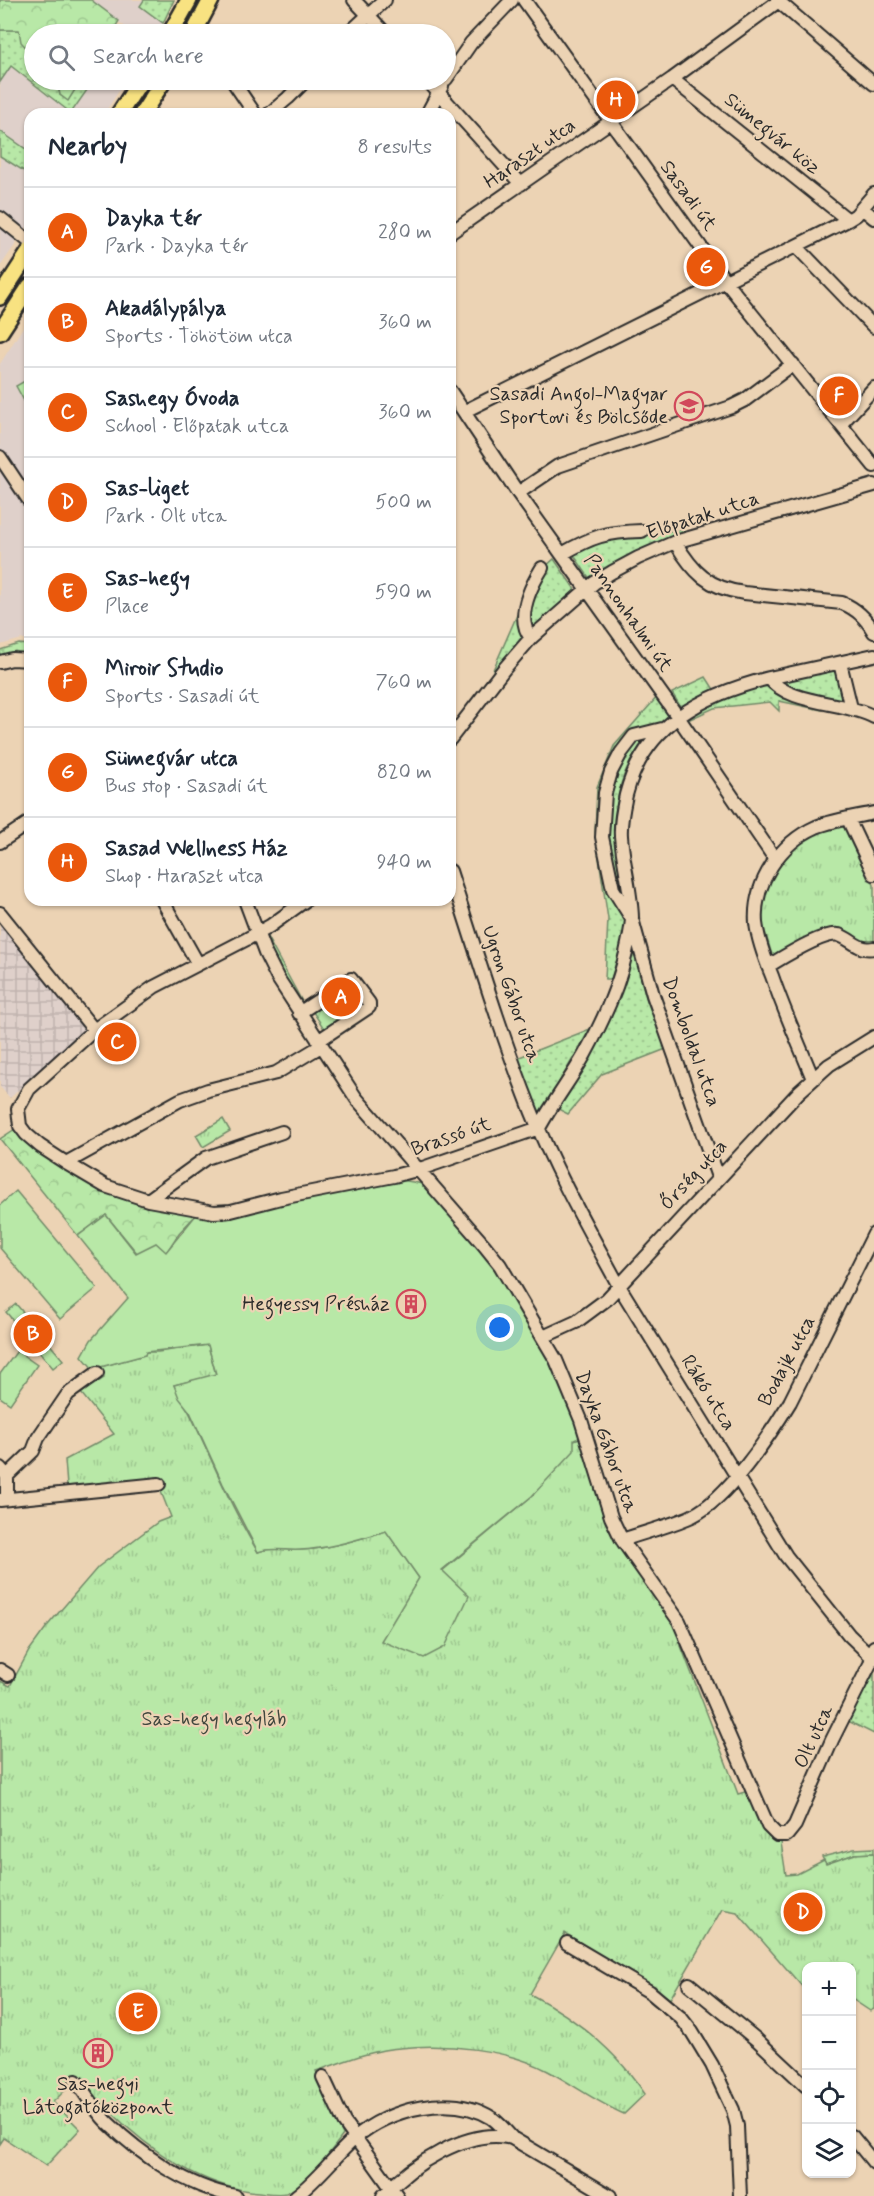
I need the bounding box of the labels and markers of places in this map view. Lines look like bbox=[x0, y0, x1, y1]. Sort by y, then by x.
pin: H bbox=[596, 78, 636, 122]
pin: G bbox=[686, 244, 726, 290]
pin: F bbox=[820, 374, 858, 418]
place label: Sasadi Angol-Magyar Sportovi és Bölcsőde bbox=[490, 381, 668, 431]
school or university icon: Sasadi Angol-Magyar Sportovi és Bölcsőde bbox=[673, 390, 705, 422]
pin: A bbox=[322, 974, 360, 1020]
pin: C bbox=[98, 1020, 136, 1064]
building icon: Hegyessy Présház bbox=[395, 1288, 427, 1320]
place label: Hegyessy Présház bbox=[242, 1291, 390, 1320]
pin: B bbox=[14, 1312, 52, 1356]
pin: D bbox=[784, 1890, 822, 1934]
pin: E bbox=[118, 1990, 158, 2034]
building icon: Sas-hegyi Látogatóközpont bbox=[82, 2037, 114, 2069]
place label: Sas-hegyi Látogatóközpont bbox=[23, 2071, 173, 2123]

